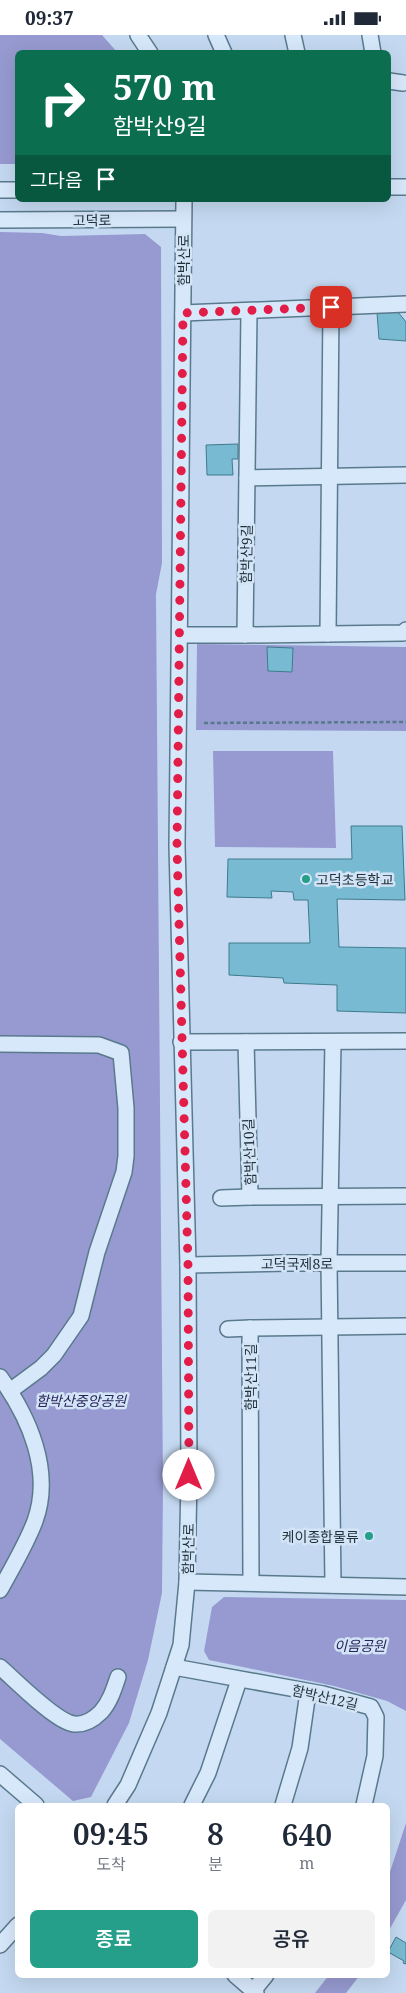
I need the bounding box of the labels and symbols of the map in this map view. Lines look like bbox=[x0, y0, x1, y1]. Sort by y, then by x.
street label: 고덕로 bbox=[73, 210, 112, 230]
street label: 함박산로 bbox=[174, 234, 193, 286]
pin bbox=[310, 286, 352, 328]
street label: 함박산9길 bbox=[236, 524, 256, 584]
place label: 고덕초등학교 bbox=[316, 870, 393, 889]
marker: 고덕초등학교 bbox=[300, 873, 312, 885]
street label: 함박산10길 bbox=[238, 1118, 260, 1186]
street label: 고덕국제8로 bbox=[261, 1254, 333, 1273]
street label: 함박산11길 bbox=[241, 1343, 260, 1411]
park label: 함박산중앙공원 bbox=[36, 1391, 127, 1410]
position arrow bbox=[162, 1448, 214, 1500]
street label: 함박산로 bbox=[178, 1523, 198, 1575]
place label: 케이종합물류 bbox=[282, 1527, 359, 1546]
marker: 케이종합물류 bbox=[363, 1530, 375, 1542]
park label: 이음공원 bbox=[334, 1636, 387, 1655]
street label: 함박산12길 bbox=[290, 1680, 360, 1714]

